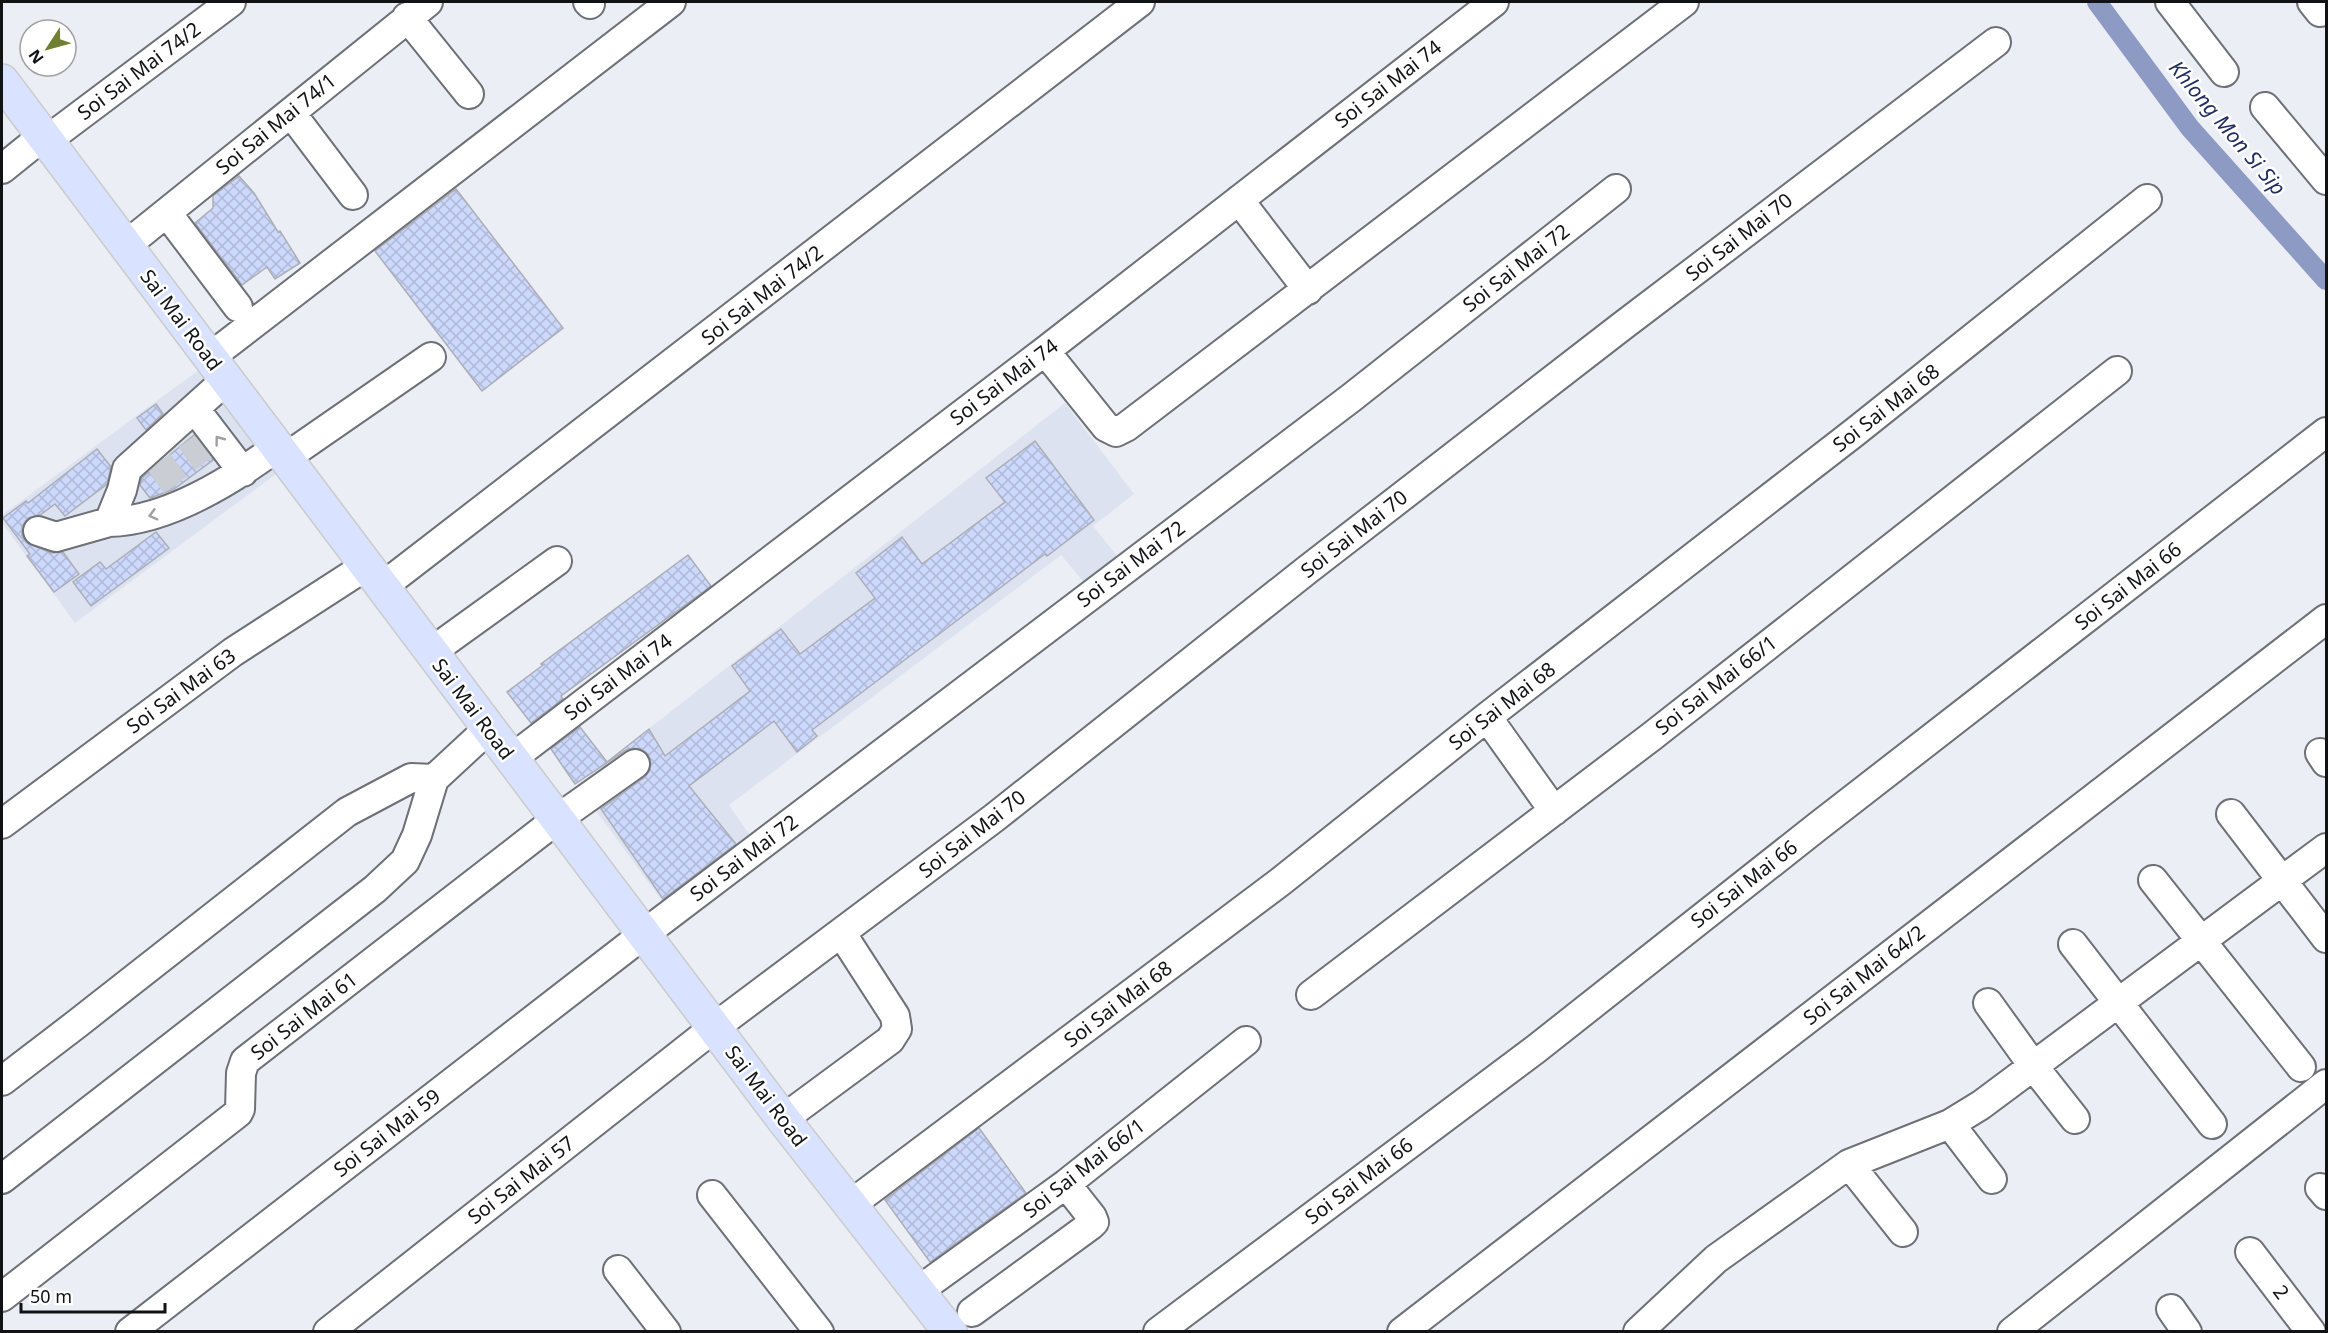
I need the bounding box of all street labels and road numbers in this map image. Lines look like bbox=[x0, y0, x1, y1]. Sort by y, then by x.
street label: Soi Sai Mai 74/2 bbox=[72, 15, 206, 126]
street label: Soi Sai Mai 74 bbox=[1329, 33, 1447, 134]
street label: Soi Sai Mai 74/1 bbox=[210, 67, 341, 181]
street label: Soi Sai Mai 70 bbox=[1680, 186, 1798, 287]
street label: Soi Sai Mai 72 bbox=[1457, 217, 1575, 318]
street label: Soi Sai Mai 74/2 bbox=[695, 239, 828, 351]
street label: Sai Mai Road bbox=[134, 264, 228, 376]
street label: Soi Sai Mai 74 bbox=[944, 332, 1064, 431]
street label: Soi Sai Mai 68 bbox=[1827, 357, 1945, 458]
street label: Soi Sai Mai 70 bbox=[1295, 483, 1413, 584]
street label: Soi Sai Mai 72 bbox=[1071, 514, 1190, 613]
street label: Soi Sai Mai 66 bbox=[2069, 535, 2187, 636]
street label: Soi Sai Mai 74 bbox=[558, 627, 678, 726]
street label: Soi Sai Mai 66/1 bbox=[1649, 629, 1782, 741]
street label: Soi Sai Mai 63 bbox=[121, 642, 241, 739]
street label: Sai Mai Road bbox=[426, 653, 520, 765]
street label: Soi Sai Mai 68 bbox=[1443, 655, 1561, 756]
street label: Soi Sai Mai 70 bbox=[913, 783, 1031, 884]
street label: Soi Sai Mai 72 bbox=[684, 808, 803, 907]
street label: Soi Sai Mai 66 bbox=[1685, 833, 1803, 934]
street label: Soi Sai Mai 64/2 bbox=[1797, 919, 1930, 1031]
street label: Soi Sai Mai 68 bbox=[1058, 954, 1177, 1053]
street label: Soi Sai Mai 61 bbox=[245, 965, 363, 1066]
street label: Sai Mai Road bbox=[719, 1040, 813, 1152]
street label: Soi Sai Mai 59 bbox=[328, 1082, 446, 1183]
street label: Soi Sai Mai 66/1 bbox=[1017, 1112, 1150, 1224]
street label: Soi Sai Mai 57 bbox=[462, 1129, 580, 1230]
street label: Soi Sai Mai 66 bbox=[1299, 1131, 1418, 1230]
street label: 2 bbox=[2267, 1279, 2296, 1304]

